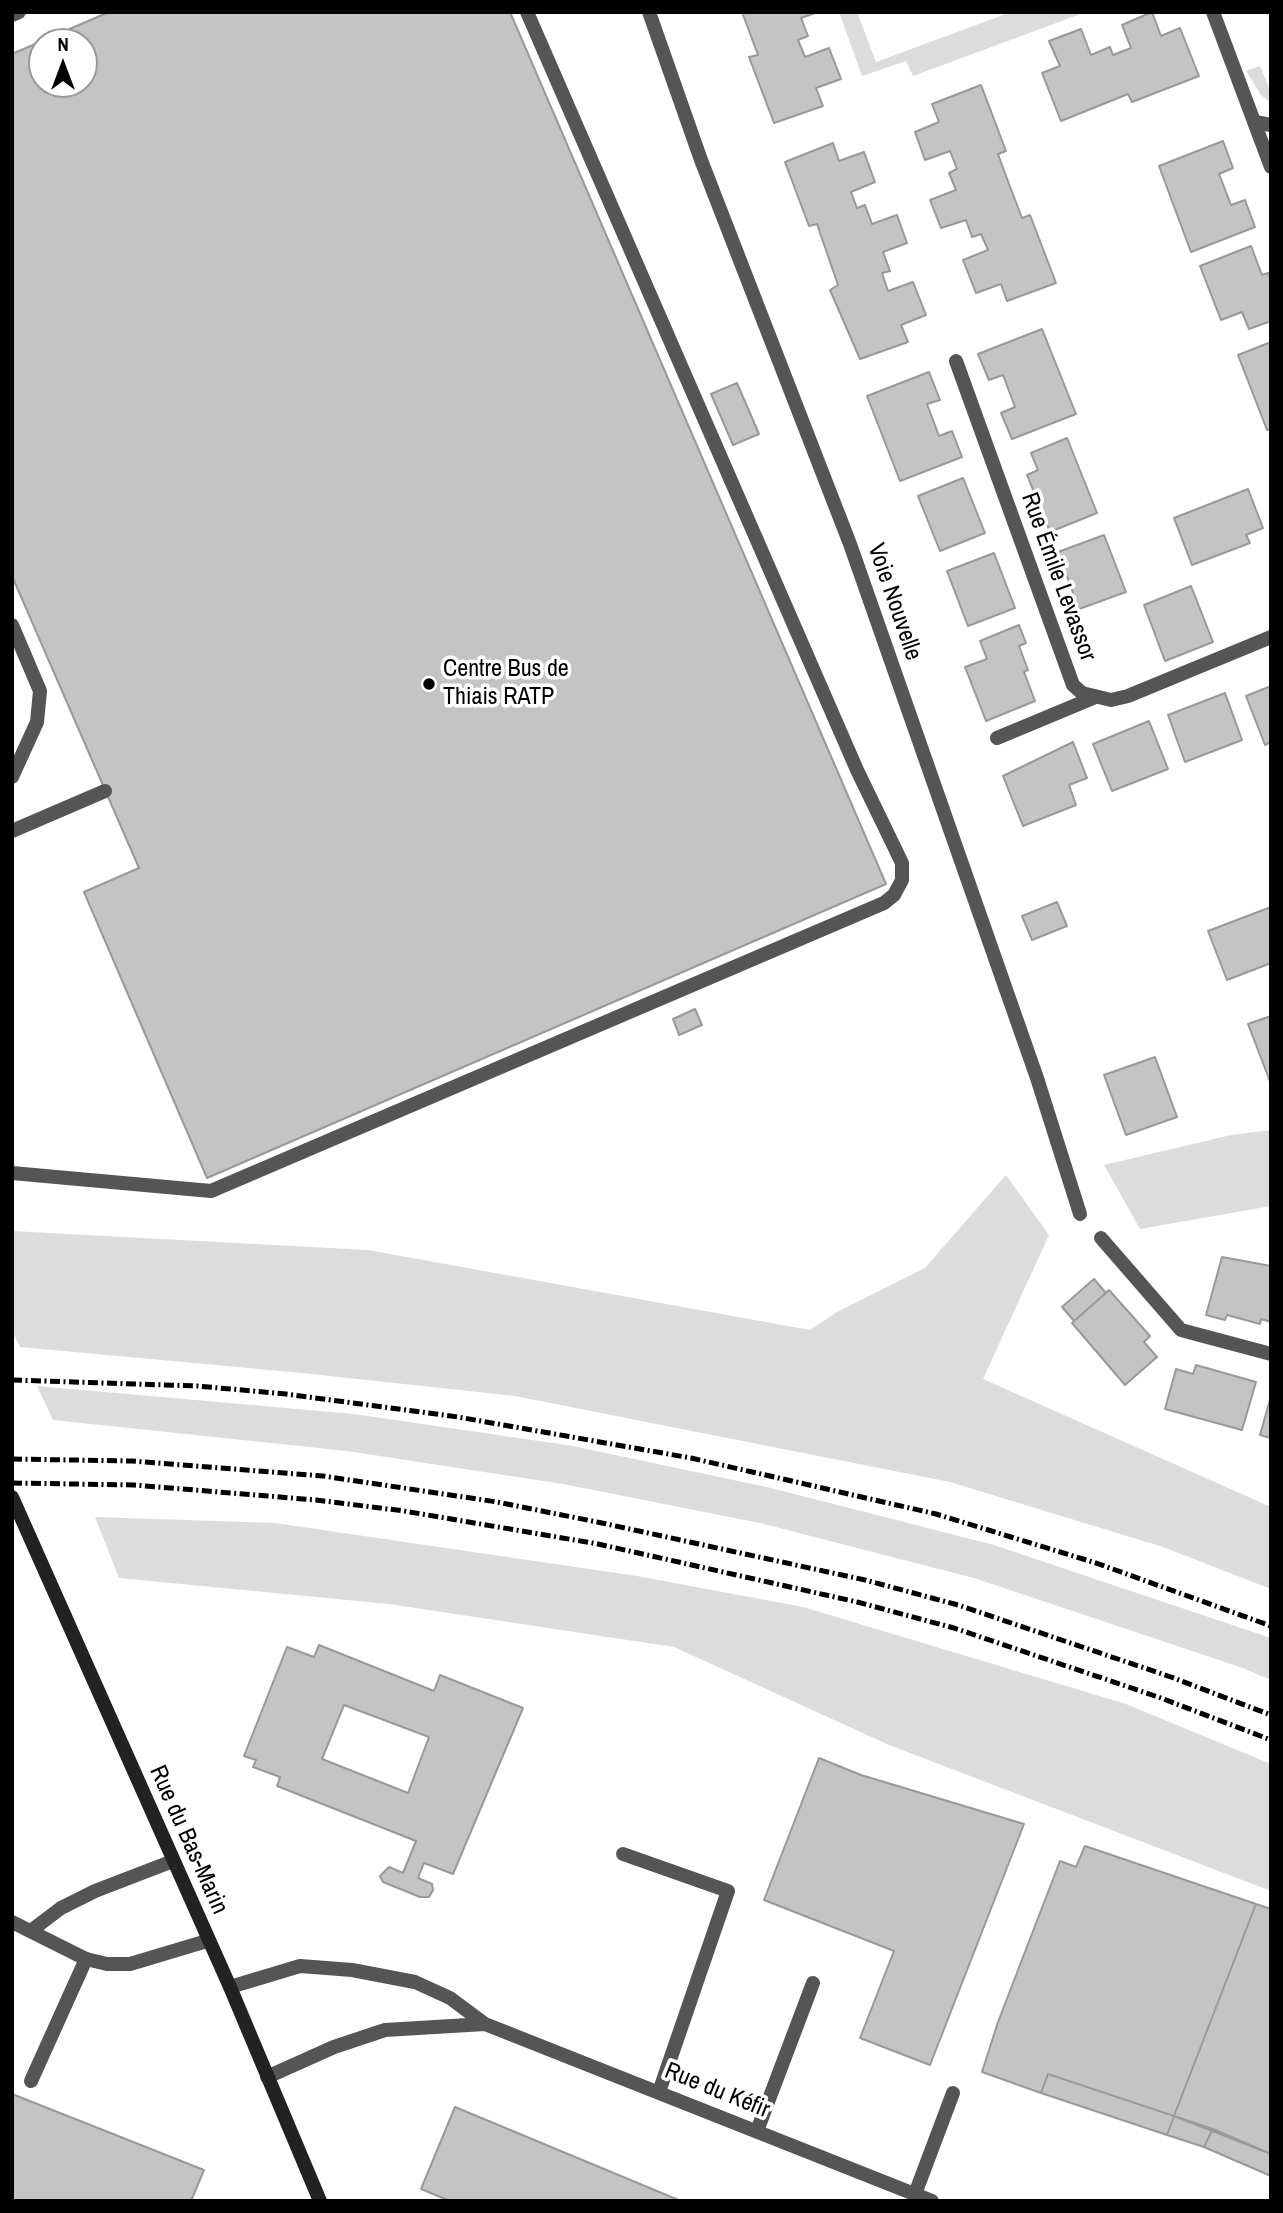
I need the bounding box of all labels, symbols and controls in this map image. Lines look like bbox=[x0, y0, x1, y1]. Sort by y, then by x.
north arrow bbox=[28, 28, 98, 98]
text: N bbox=[57, 31, 69, 57]
street label: Rue Émile Levassor bbox=[1014, 489, 1102, 665]
street label: Voie Nouvelle bbox=[861, 540, 927, 664]
place label: Centre Bus de Thiais RATP bbox=[443, 656, 569, 712]
marker: Centre Bus de Thiais RATP bbox=[421, 676, 437, 692]
street label: Rue du Bas-Marin bbox=[142, 1761, 234, 1919]
street label: Rue du Kéfir bbox=[660, 2057, 774, 2125]

